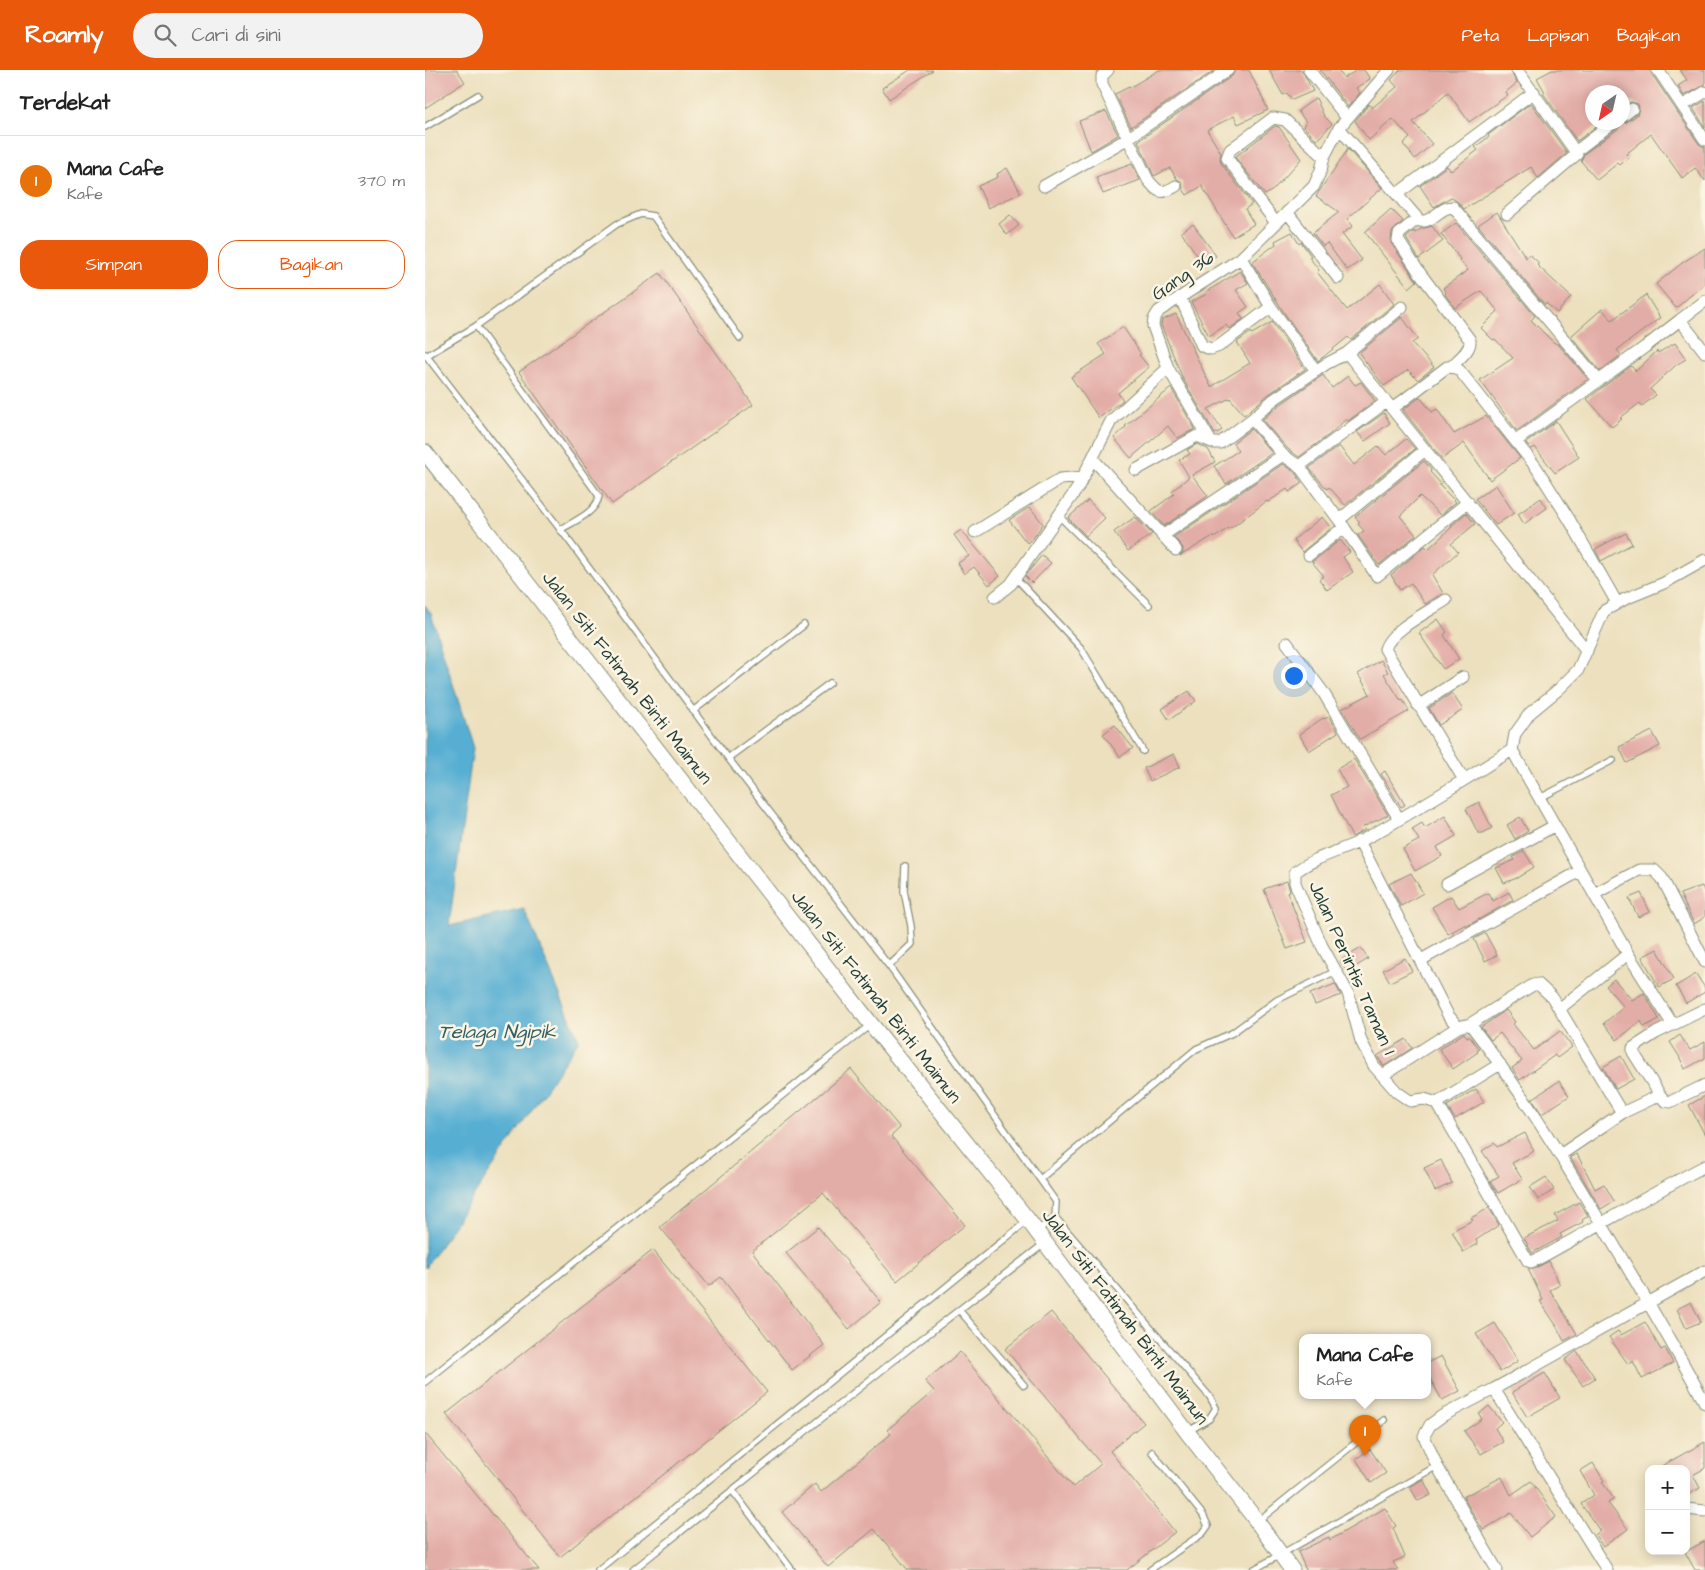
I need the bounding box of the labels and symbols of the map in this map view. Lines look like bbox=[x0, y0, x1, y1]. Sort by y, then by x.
north arrow bbox=[1585, 85, 1630, 130]
street label: Gang 36 bbox=[1146, 244, 1221, 308]
street label: Jalan Siti Fatimah Binti Maimun bbox=[535, 566, 719, 790]
your location bbox=[1281, 663, 1307, 689]
street label: Jalan Perintis Taman 1 bbox=[1301, 877, 1403, 1060]
street label: Jalan Siti Fatimah Binti Maimun bbox=[784, 885, 968, 1109]
water label: Telaga Ngipik bbox=[438, 1018, 556, 1047]
street label: Jalan Siti Fatimah Binti Maimun bbox=[1035, 1204, 1215, 1430]
pin: 1 bbox=[1349, 1415, 1381, 1456]

